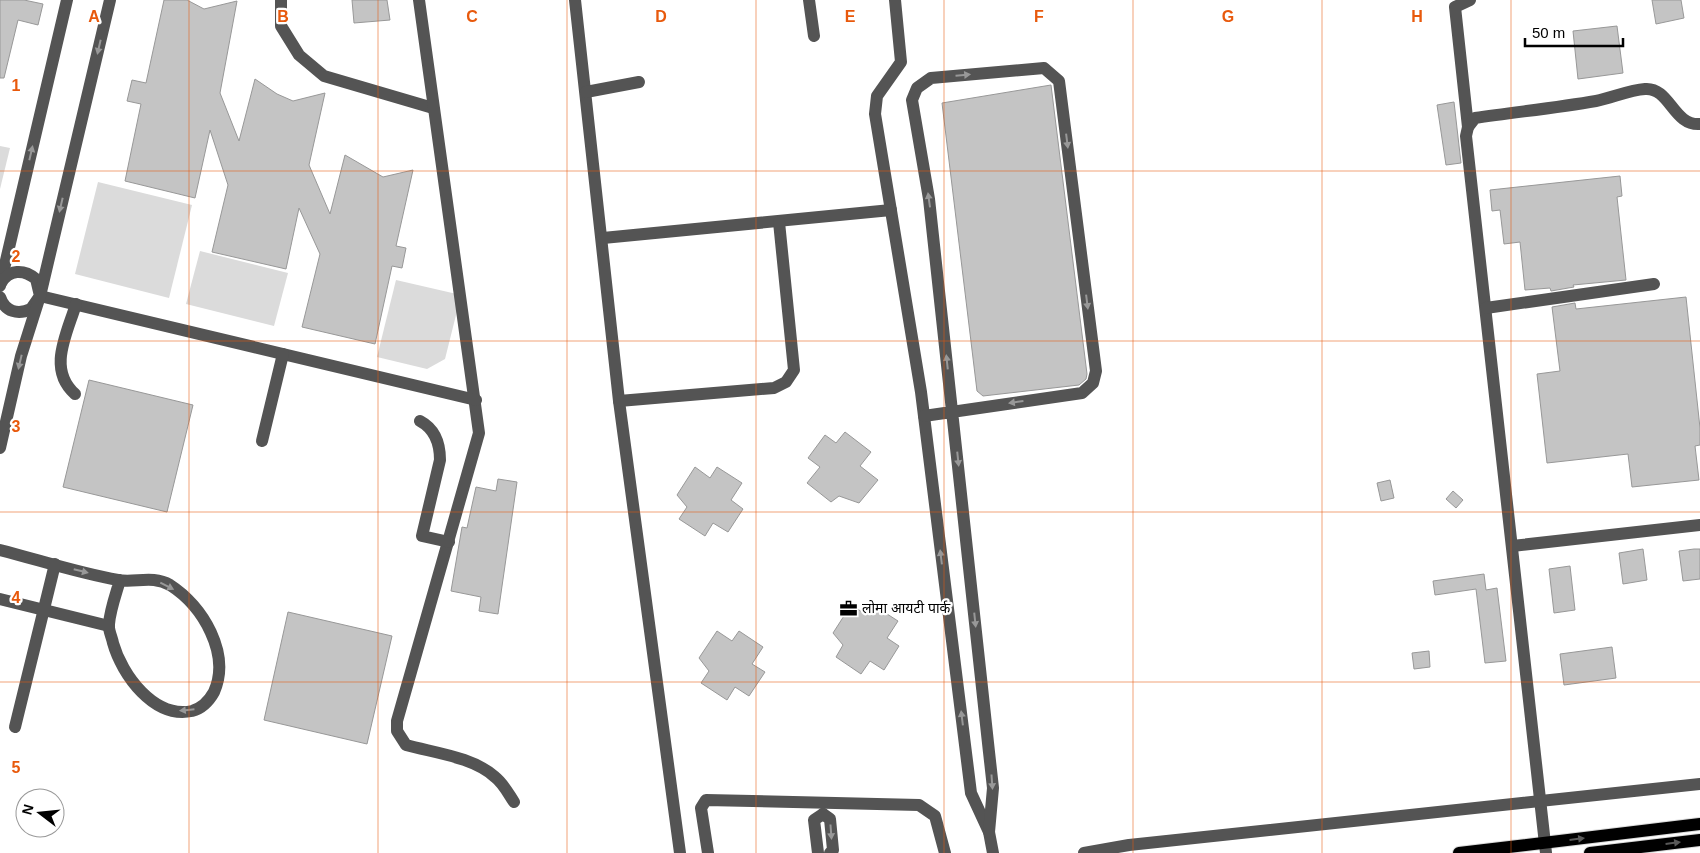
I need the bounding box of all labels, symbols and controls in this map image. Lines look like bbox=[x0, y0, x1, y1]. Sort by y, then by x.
text: A bbox=[88, 8, 100, 25]
text: B bbox=[277, 8, 289, 25]
text: C bbox=[466, 8, 478, 25]
text: D bbox=[655, 8, 667, 25]
text: E bbox=[845, 8, 856, 25]
text: F bbox=[1034, 8, 1044, 25]
text: G bbox=[1222, 8, 1234, 25]
text: H bbox=[1411, 8, 1423, 25]
scale bar bbox=[1525, 15, 1622, 47]
text: 50 m bbox=[1532, 24, 1565, 41]
one-way arrow bbox=[95, 40, 103, 55]
one-way arrow bbox=[955, 71, 971, 79]
text: 1 bbox=[12, 77, 21, 94]
one-way arrow bbox=[1063, 134, 1071, 150]
one-way arrow bbox=[27, 146, 35, 161]
one-way arrow bbox=[925, 192, 933, 208]
one-way arrow bbox=[57, 198, 65, 213]
text: 2 bbox=[12, 248, 21, 265]
one-way arrow bbox=[1083, 295, 1091, 311]
one-way arrow bbox=[943, 354, 951, 370]
one-way arrow bbox=[16, 355, 24, 370]
one-way arrow bbox=[1008, 398, 1024, 406]
text: 3 bbox=[12, 418, 21, 435]
one-way arrow bbox=[954, 451, 962, 467]
one-way arrow bbox=[937, 548, 945, 564]
one-way arrow bbox=[74, 567, 89, 575]
one-way arrow bbox=[160, 582, 174, 590]
text: 4 bbox=[12, 589, 21, 606]
office icon: लोमा आयटी पार्क bbox=[838, 598, 858, 618]
place label: लोमा आयटी पार्क bbox=[862, 600, 951, 616]
one-way arrow bbox=[971, 613, 979, 629]
one-way arrow bbox=[179, 706, 195, 714]
one-way arrow bbox=[958, 709, 966, 725]
text: 5 bbox=[12, 759, 21, 776]
one-way arrow bbox=[988, 774, 996, 790]
north arrow bbox=[15, 788, 65, 838]
text: N bbox=[18, 802, 37, 816]
one-way arrow bbox=[828, 824, 836, 840]
one-way arrow bbox=[1569, 835, 1585, 843]
one-way arrow bbox=[1665, 839, 1681, 847]

